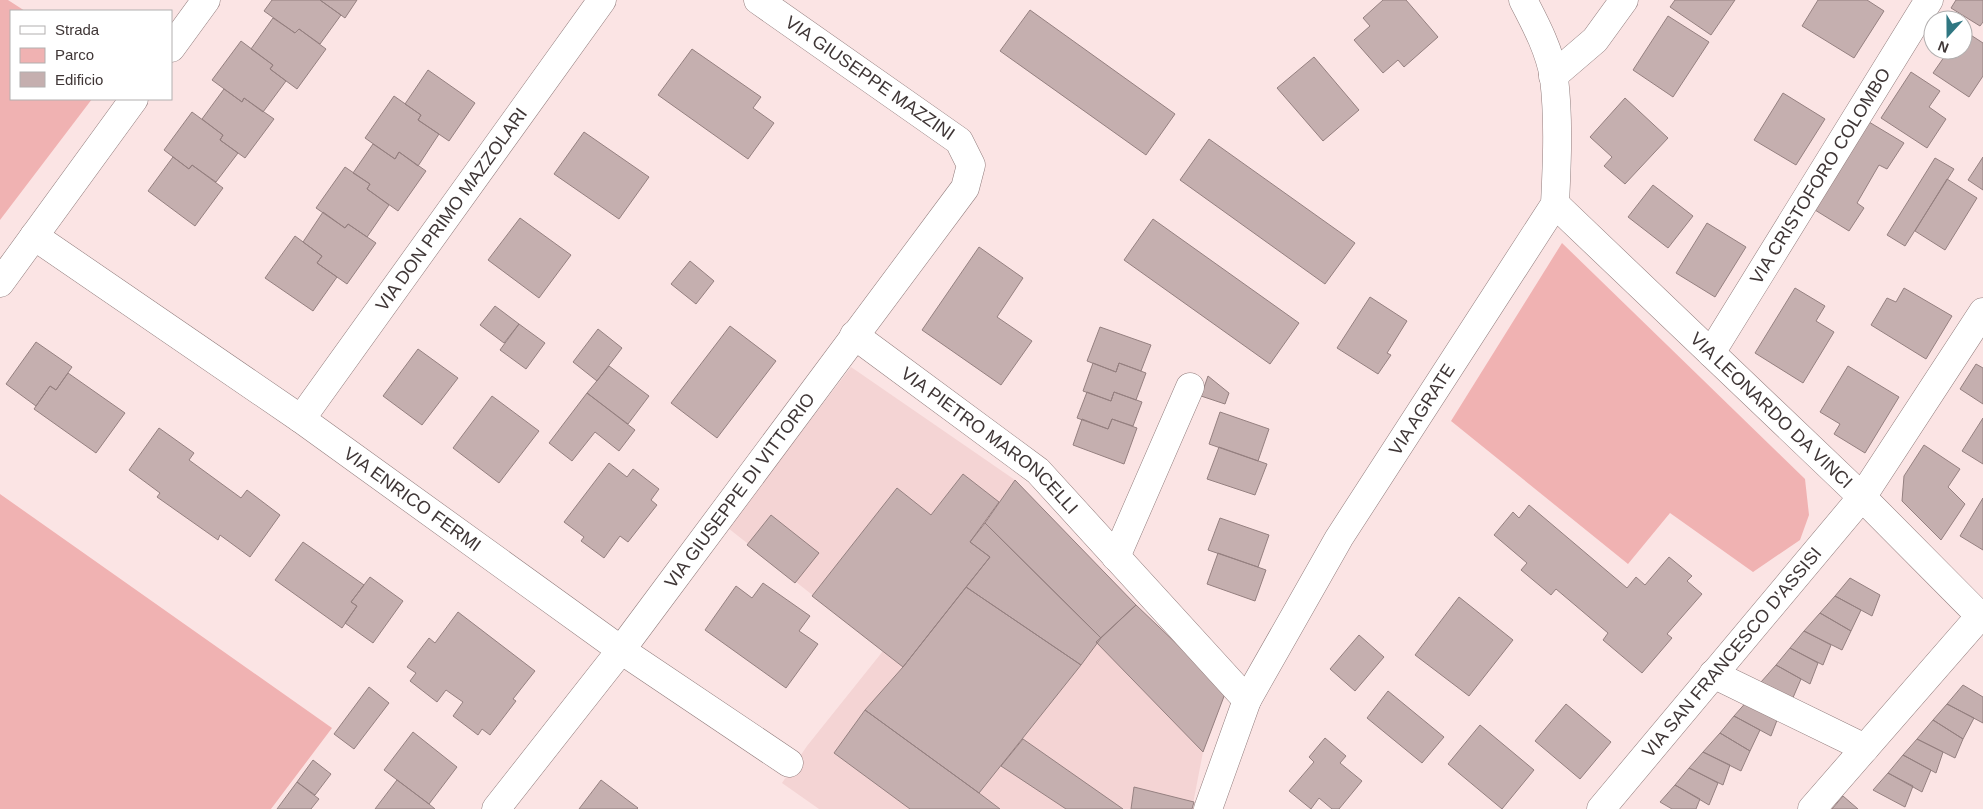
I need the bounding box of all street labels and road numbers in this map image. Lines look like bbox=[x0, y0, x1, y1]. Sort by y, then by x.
street label: VIA GIUSEPPE MAZZINI bbox=[782, 12, 958, 144]
street label: VIA CRISTOFORO COLOMBO bbox=[1746, 64, 1894, 288]
street label: VIA DON PRIMO MAZZOLARI bbox=[372, 104, 531, 315]
street label: VIA LEONARDO DA VINCI bbox=[1686, 329, 1856, 492]
street label: VIA AGRATE bbox=[1385, 360, 1459, 459]
street label: VIA PIETRO MARONCELLI bbox=[897, 363, 1082, 518]
street label: VIA GIUSEPPE DI VITTORIO bbox=[661, 389, 819, 592]
street label: VIA ENRICO FERMI bbox=[340, 443, 485, 556]
street label: VIA SAN FRANCESCO D'ASSISI bbox=[1638, 543, 1825, 762]

